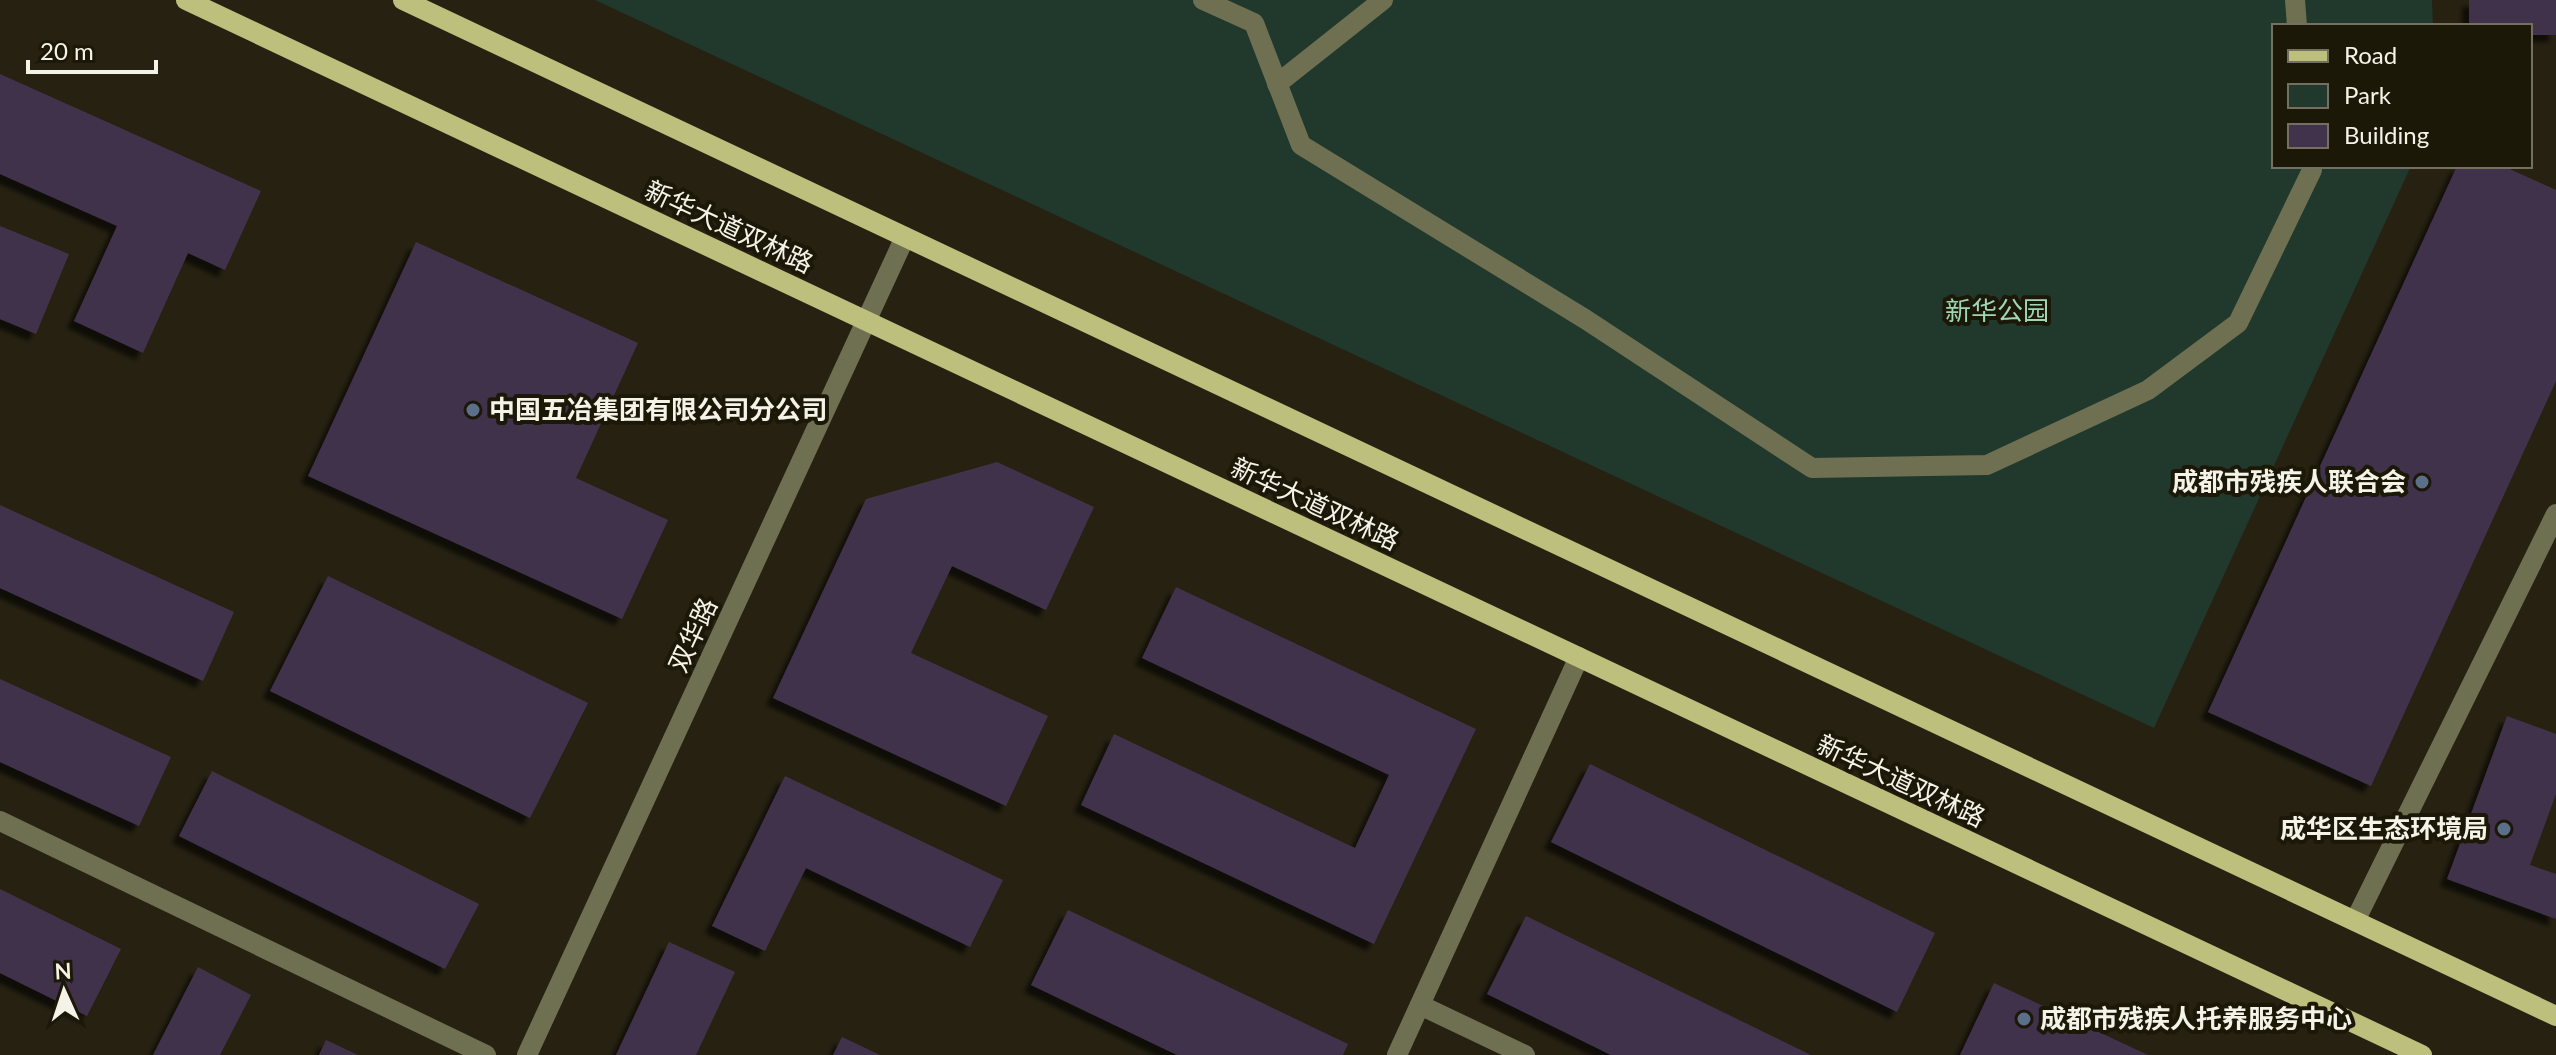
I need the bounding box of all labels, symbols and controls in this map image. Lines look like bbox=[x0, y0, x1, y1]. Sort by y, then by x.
scale bar bbox=[28, 24, 156, 74]
legend bbox=[2272, 24, 2532, 168]
text: 20 m bbox=[40, 36, 94, 65]
text: Road bbox=[2344, 40, 2397, 69]
text: Park bbox=[2344, 80, 2392, 109]
text: Building bbox=[2344, 120, 2429, 149]
street label: 新华大道双林路 bbox=[640, 173, 819, 279]
park label: 新华公园 bbox=[1945, 294, 2049, 326]
place label: 中国五冶集团有限公司分公司 bbox=[489, 393, 827, 425]
marker: 中国五冶集团有限公司分公司 bbox=[464, 401, 482, 419]
street label: 新华大道双林路 bbox=[1226, 450, 1405, 556]
place label: 成都市残疾人联合会 bbox=[2172, 465, 2406, 497]
marker: 成都市残疾人联合会 bbox=[2413, 473, 2431, 491]
street label: 双华路 bbox=[661, 592, 723, 677]
street label: 新华大道双林路 bbox=[1812, 727, 1991, 833]
place label: 成华区生态环境局 bbox=[2280, 812, 2488, 844]
marker: 成华区生态环境局 bbox=[2495, 820, 2513, 838]
north arrow bbox=[24, 951, 104, 1031]
text: N bbox=[54, 957, 72, 984]
place label: 成都市残疾人托养服务中心 bbox=[2040, 1002, 2352, 1034]
marker: 成都市残疾人托养服务中心 bbox=[2015, 1010, 2033, 1028]

